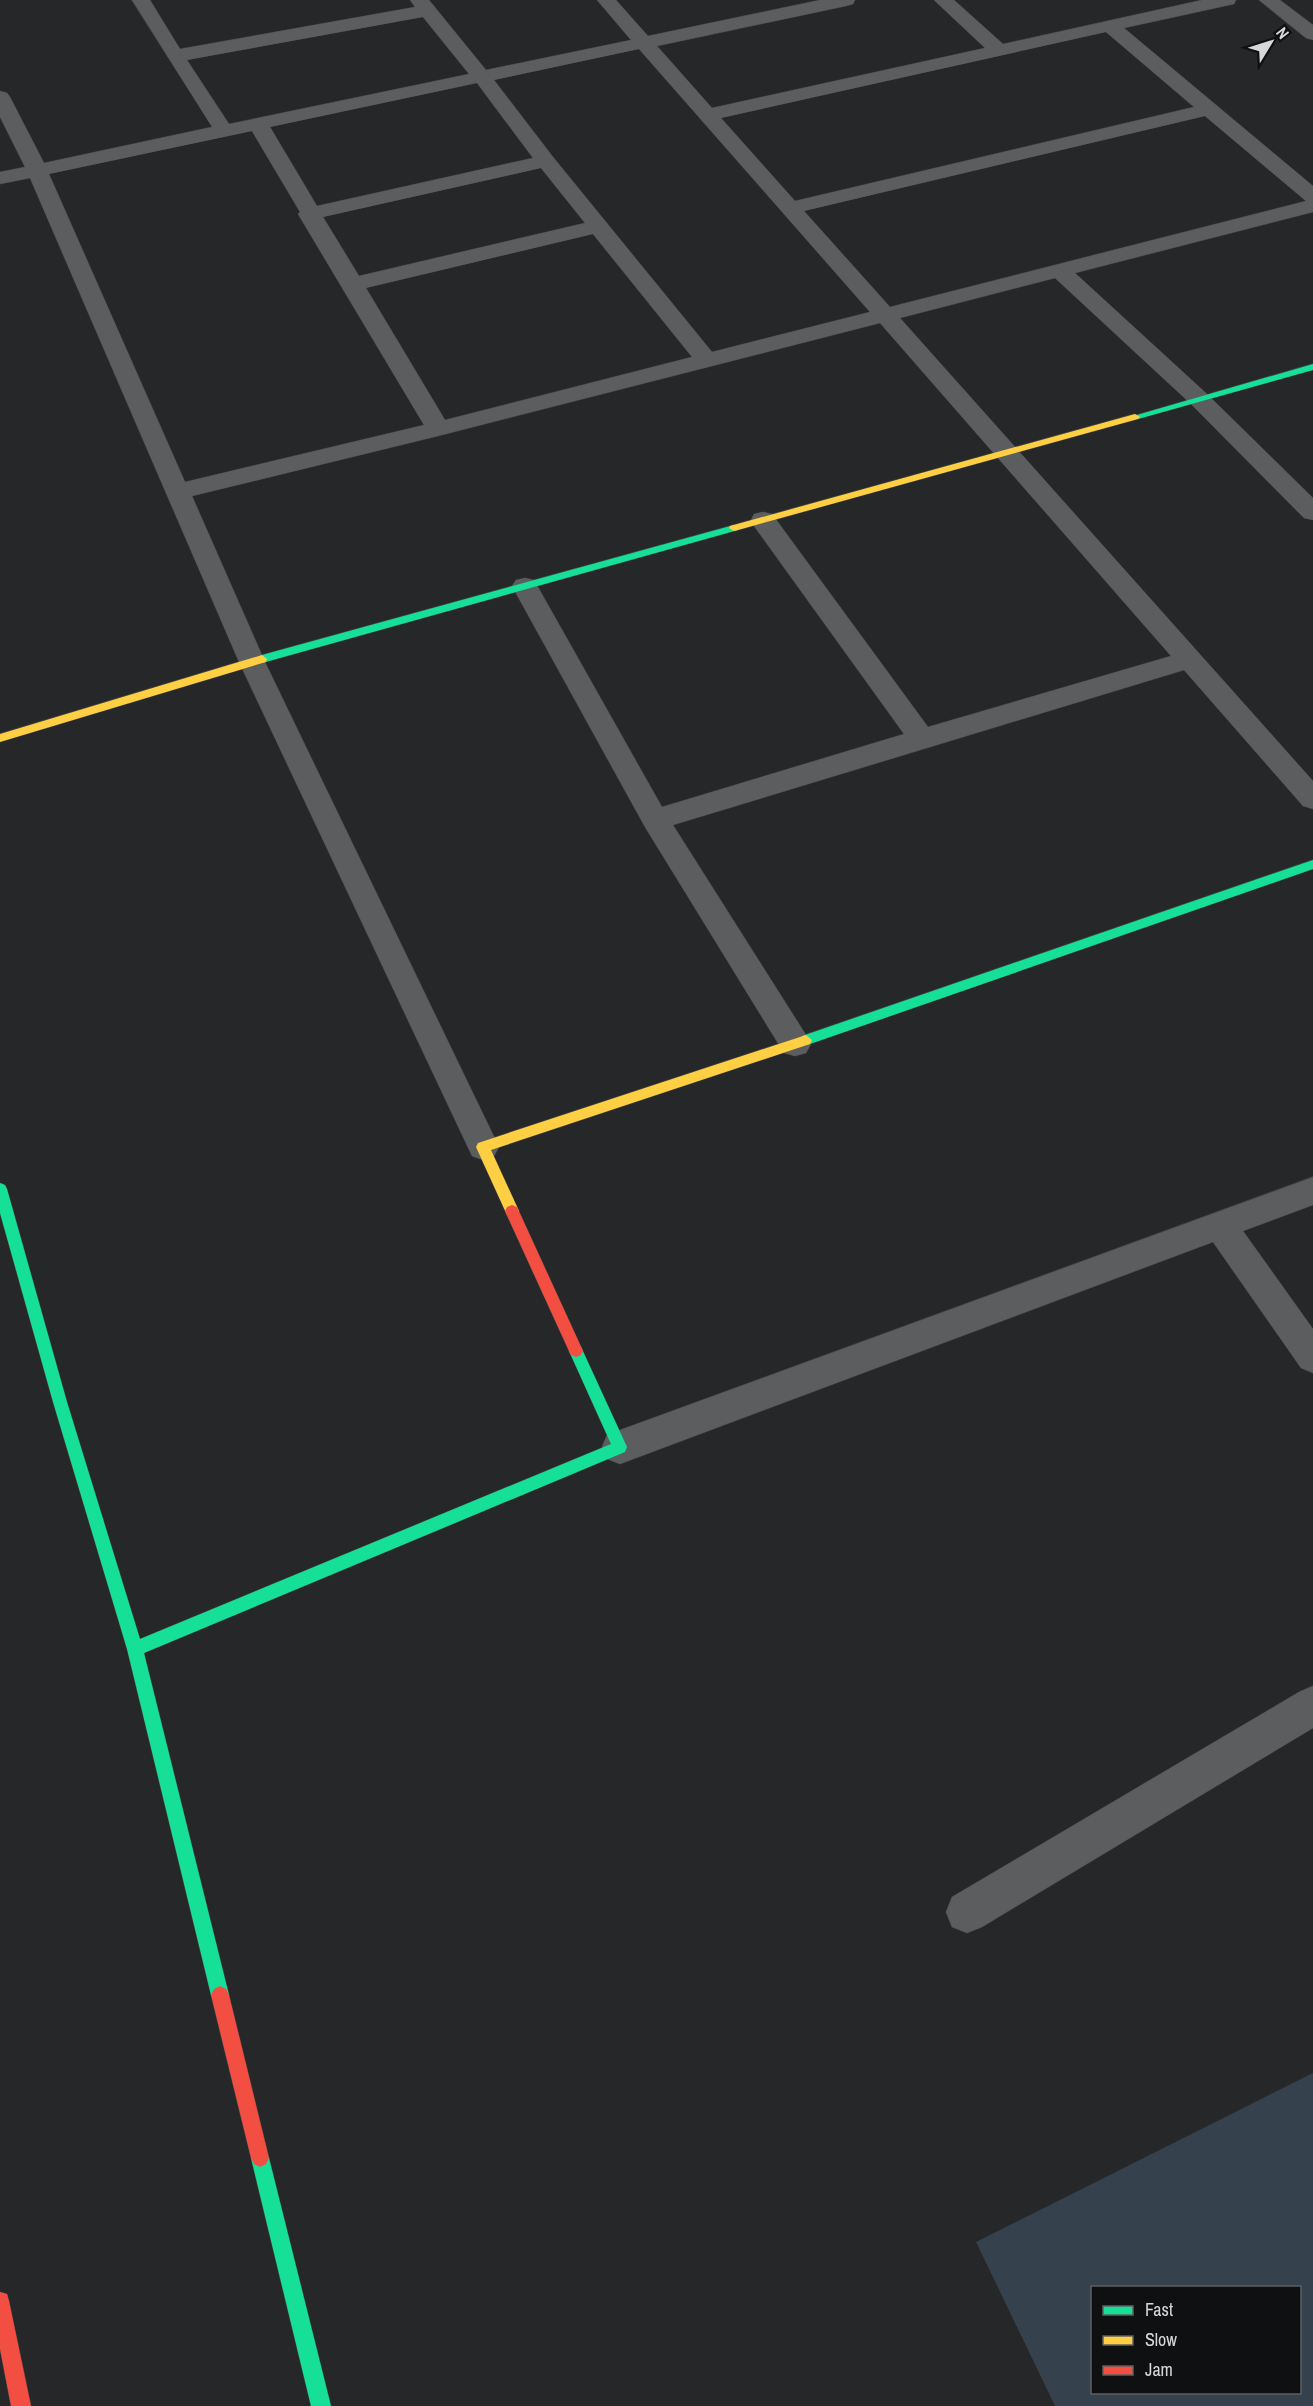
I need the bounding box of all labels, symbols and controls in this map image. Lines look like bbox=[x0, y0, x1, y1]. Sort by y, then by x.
north arrow bbox=[1241, 12, 1301, 72]
text: N bbox=[1271, 22, 1294, 43]
legend bbox=[1091, 2286, 1301, 2394]
text: Fast bbox=[1145, 2297, 1173, 2322]
text: Slow bbox=[1145, 2327, 1177, 2352]
text: Jam bbox=[1145, 2357, 1173, 2382]

